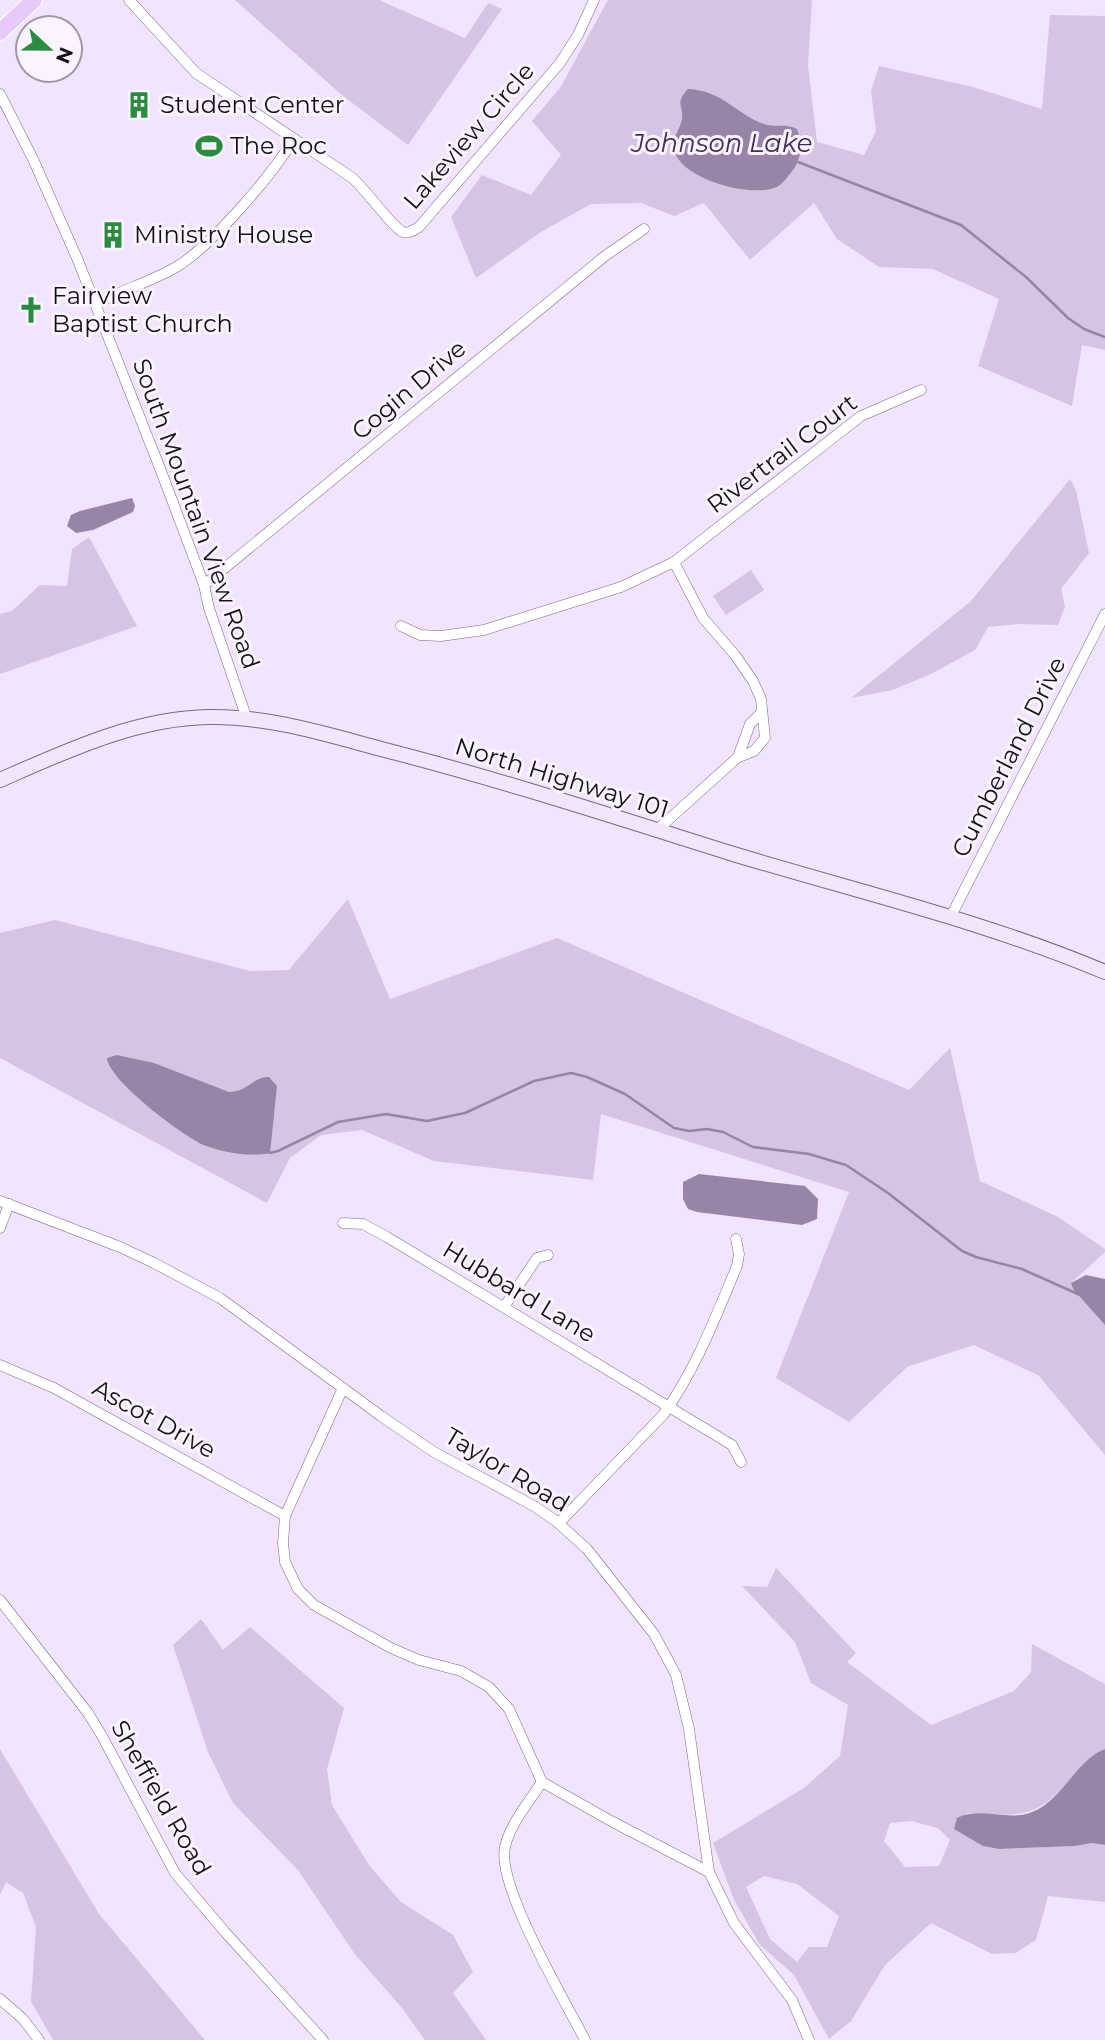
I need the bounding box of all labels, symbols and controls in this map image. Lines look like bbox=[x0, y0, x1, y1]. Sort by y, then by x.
north arrow bbox=[14, 14, 84, 84]
text: N bbox=[51, 44, 78, 67]
street label: Lakeview Circle bbox=[397, 57, 540, 215]
building icon: Student Center bbox=[124, 90, 154, 120]
place label: Student Center bbox=[160, 90, 344, 119]
water label: Johnson Lake bbox=[631, 127, 812, 159]
sports icon: The Roc bbox=[194, 131, 224, 161]
place label: The Roc bbox=[230, 131, 327, 160]
building icon: Ministry House bbox=[98, 220, 128, 250]
place label: Ministry House bbox=[134, 220, 313, 249]
place label: Fairview Baptist Church bbox=[52, 281, 233, 338]
church icon: Fairview Baptist Church bbox=[16, 295, 46, 325]
street label: Cogin Drive bbox=[346, 334, 472, 446]
street label: South Mountain View Road bbox=[127, 355, 266, 673]
street label: Rivertrail Court bbox=[701, 388, 863, 519]
street label: Cumberland Drive bbox=[946, 652, 1072, 862]
street label: North Highway 101 bbox=[452, 731, 673, 824]
street label: Hubbard Lane bbox=[438, 1235, 601, 1349]
street label: Ascot Drive bbox=[88, 1373, 221, 1464]
street label: Taylor Road bbox=[440, 1421, 575, 1518]
street label: Sheffield Road bbox=[105, 1715, 218, 1881]

